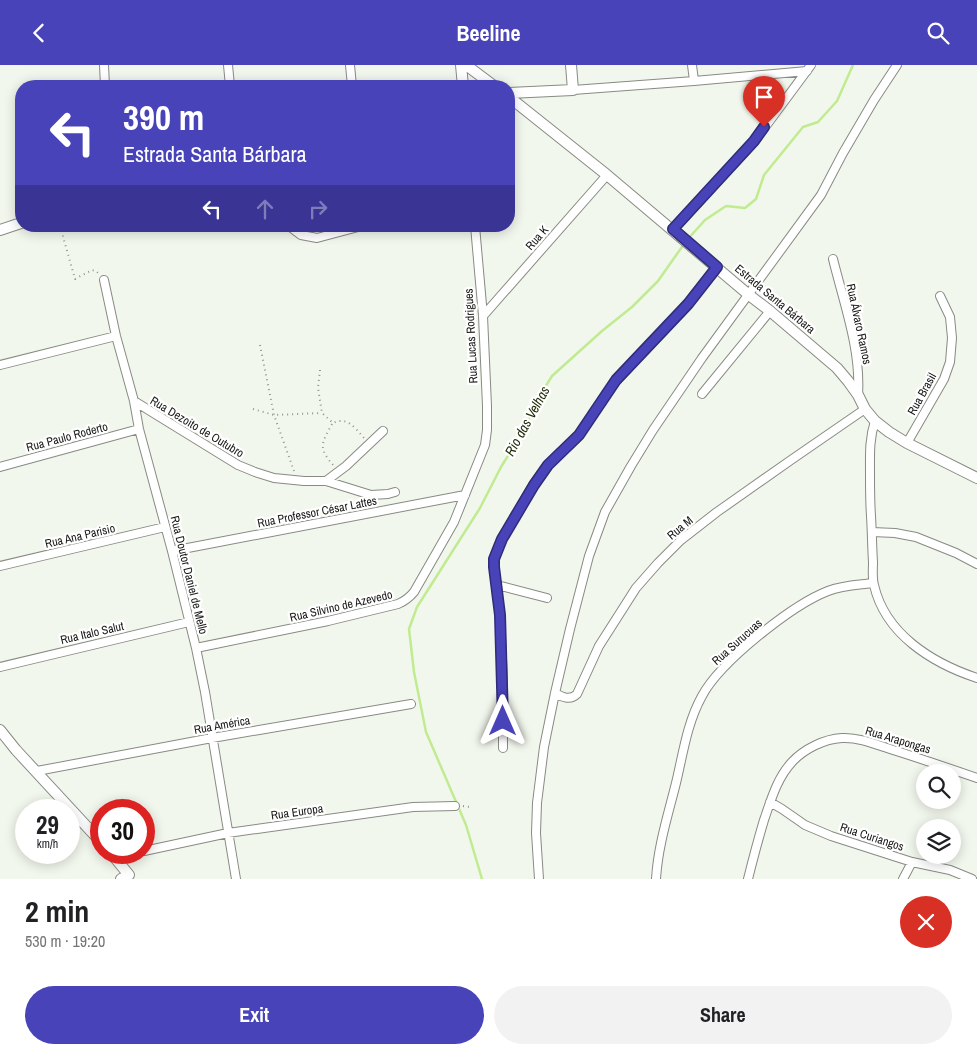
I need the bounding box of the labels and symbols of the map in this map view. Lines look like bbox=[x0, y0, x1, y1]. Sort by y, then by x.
pin bbox=[743, 76, 785, 127]
street label: Rua K bbox=[522, 222, 552, 254]
street label: Estrada Santa Bárbara bbox=[732, 261, 819, 338]
street label: Rua Álvaro Ramos bbox=[843, 282, 875, 366]
street label: Rua Lucas Rodrigues bbox=[461, 288, 481, 384]
street label: Rua Brasil bbox=[904, 370, 940, 418]
water label: Rio das Velhas bbox=[500, 383, 554, 459]
street label: Rua Dezoito de Outubro bbox=[147, 393, 247, 461]
street label: Rua Paulo Roderto bbox=[25, 418, 109, 456]
street label: Rua Professor César Lattes bbox=[256, 493, 378, 531]
street label: Rua M bbox=[664, 513, 696, 543]
street label: Rua Doutor Daniel de Mello bbox=[167, 514, 211, 636]
street label: Rua Ana Parisio bbox=[43, 520, 117, 552]
street label: Rua Silvino de Azevedo bbox=[288, 586, 394, 626]
street label: Rua Surucuas bbox=[708, 615, 766, 669]
street label: Rua Italo Salut bbox=[59, 618, 125, 648]
position arrow bbox=[476, 694, 528, 746]
street label: Rua América bbox=[193, 712, 252, 738]
street label: Rua Arapongas bbox=[863, 722, 933, 758]
speed limit sign: 30 bbox=[90, 799, 155, 864]
street label: Rua Europa bbox=[270, 800, 325, 824]
street label: Rua Curiangos bbox=[838, 819, 906, 855]

